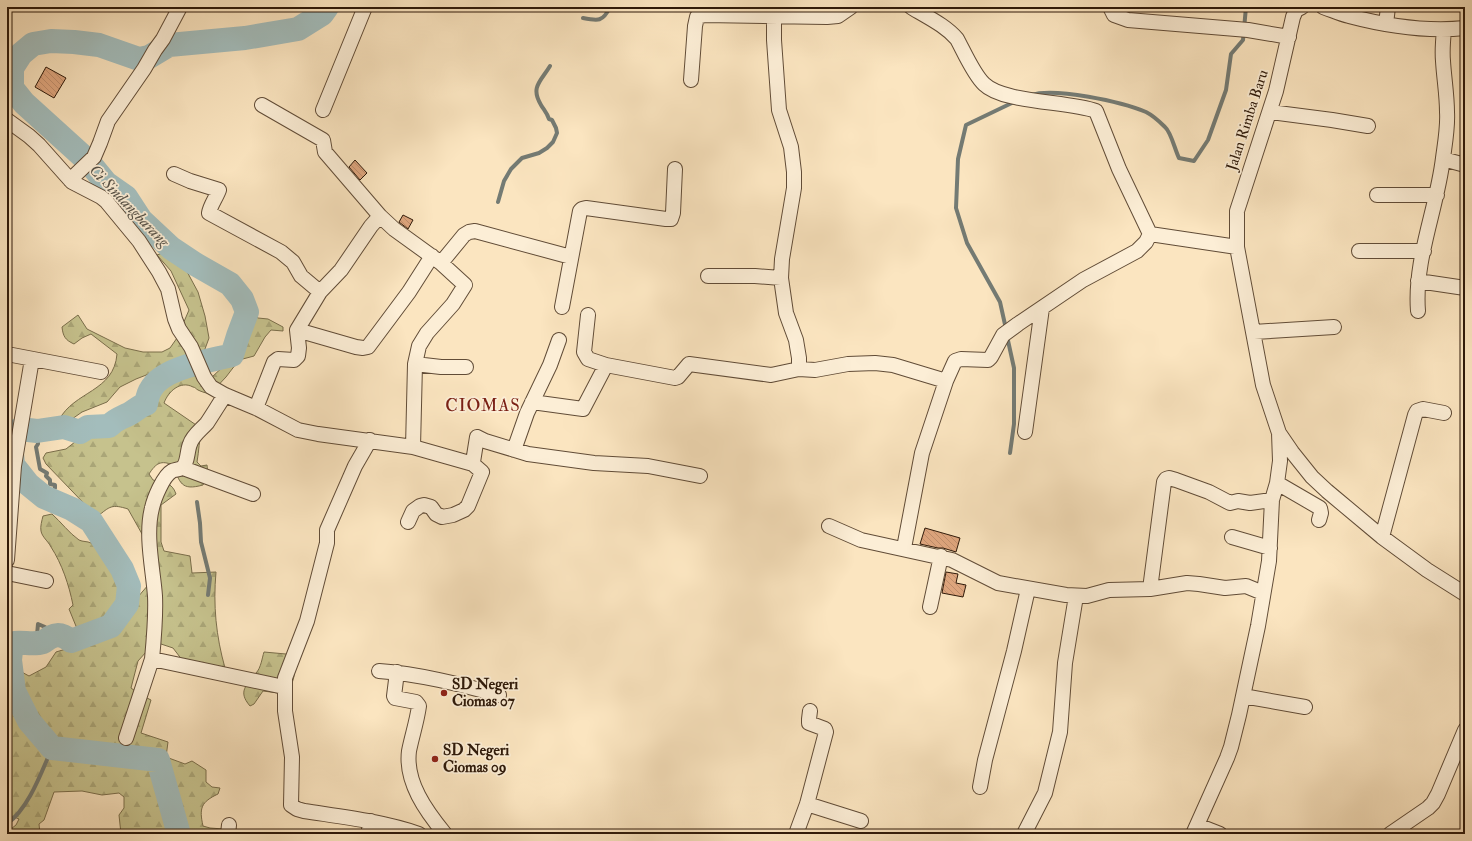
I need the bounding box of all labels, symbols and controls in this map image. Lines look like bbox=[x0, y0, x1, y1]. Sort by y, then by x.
street label: Jalan Rimba Baru bbox=[1222, 67, 1274, 174]
water label: Ci Sindangbarang bbox=[85, 160, 174, 252]
district label: CIOMAS bbox=[445, 395, 521, 416]
place label: SD Negeri Ciomas 07 bbox=[452, 675, 518, 711]
marker: SD Negeri Ciomas 07 bbox=[439, 688, 449, 698]
place label: SD Negeri Ciomas 09 bbox=[443, 741, 509, 777]
marker: SD Negeri Ciomas 09 bbox=[430, 754, 440, 764]

